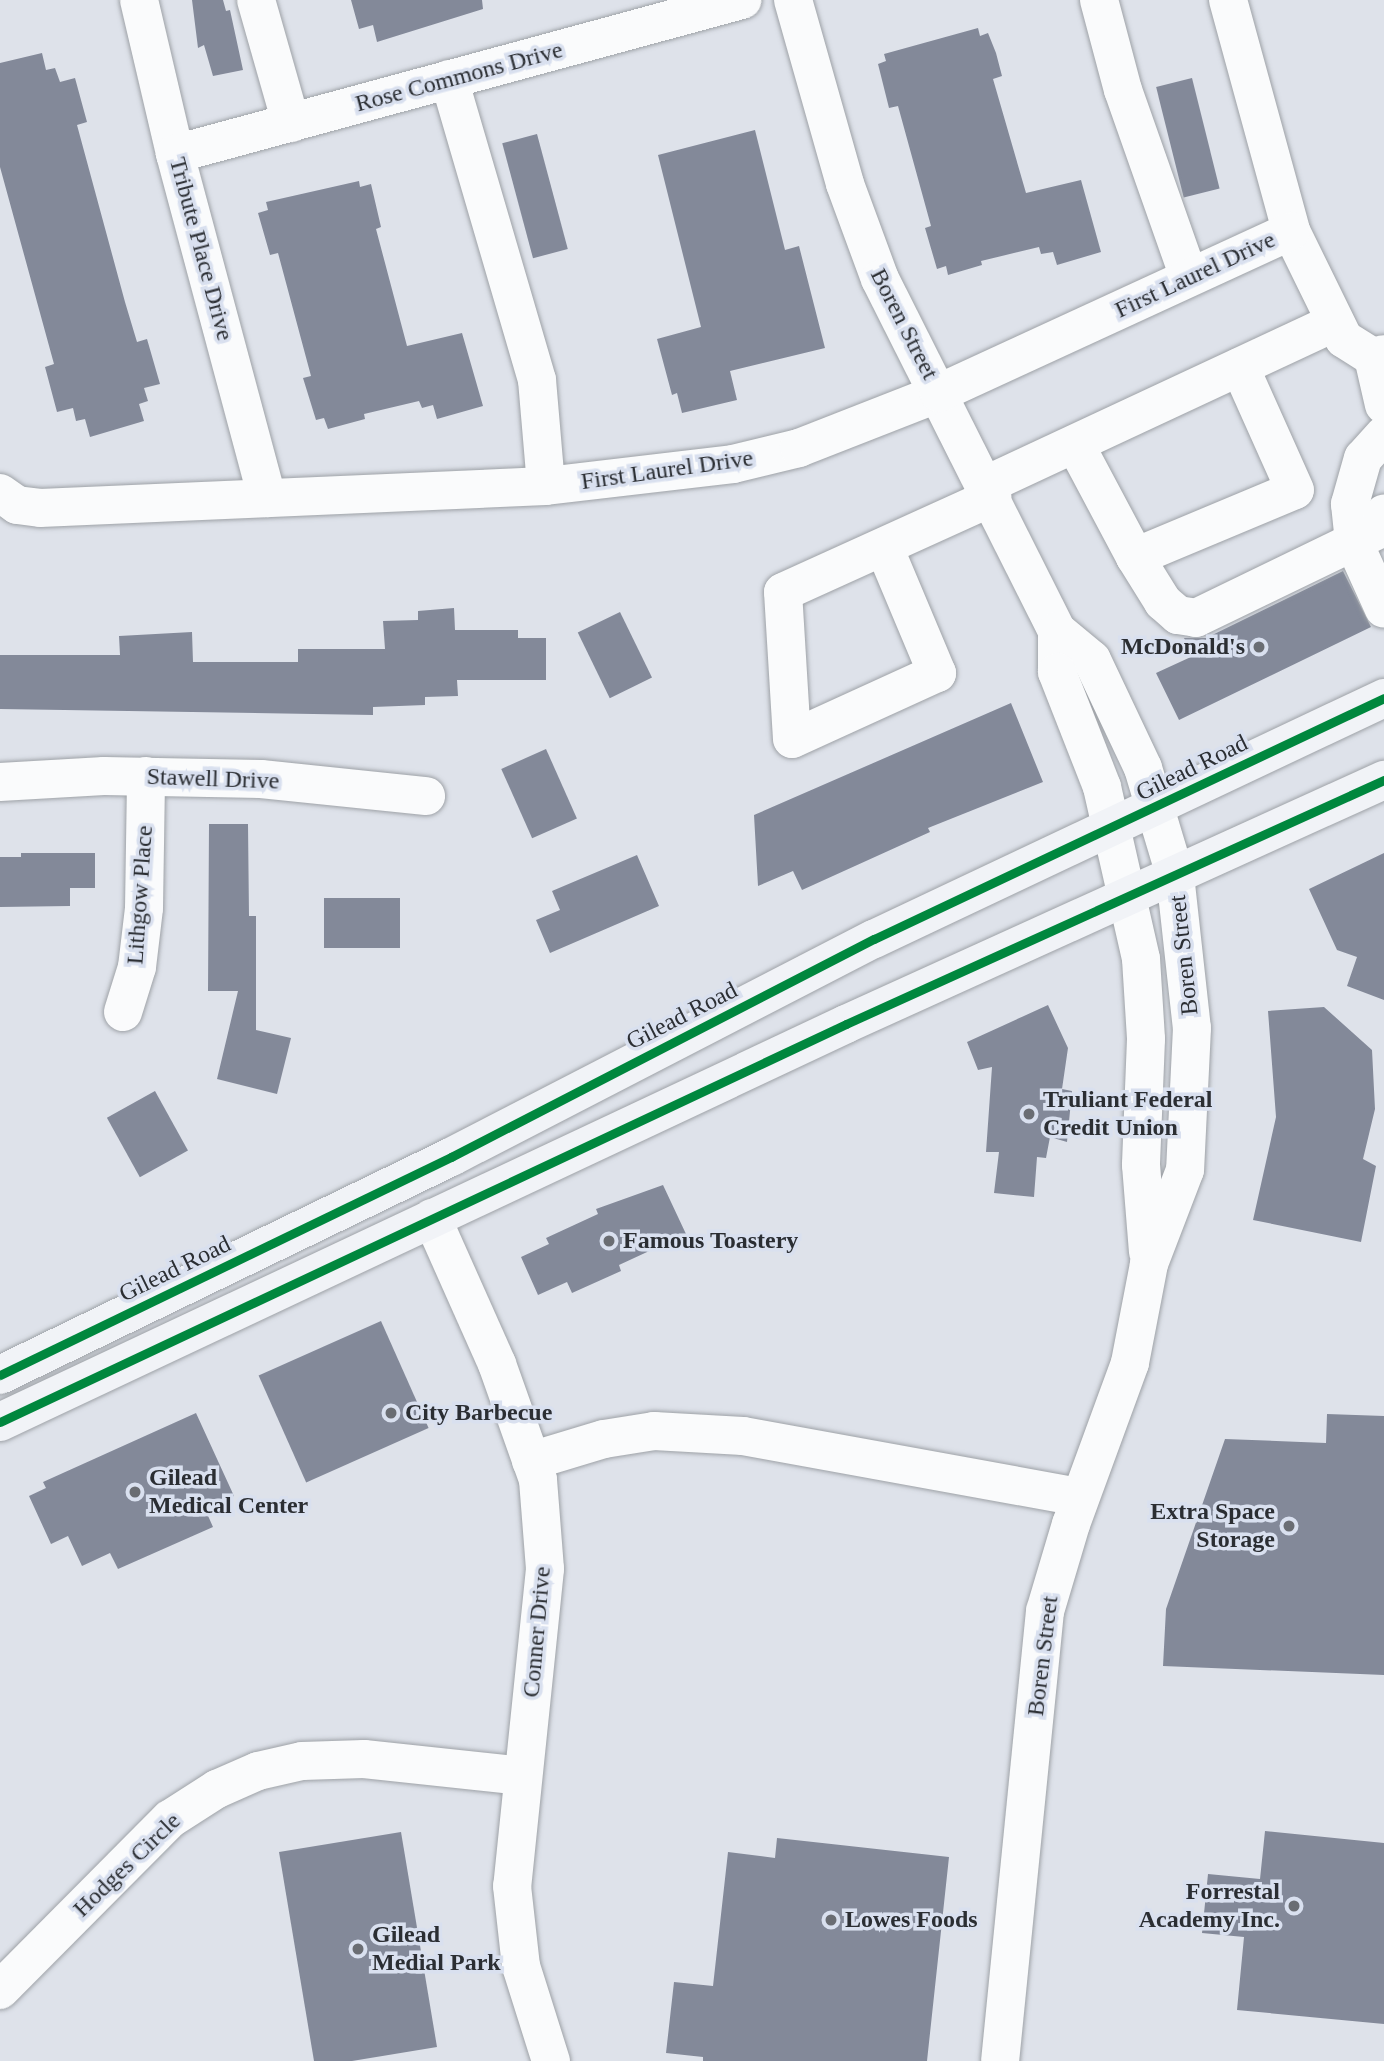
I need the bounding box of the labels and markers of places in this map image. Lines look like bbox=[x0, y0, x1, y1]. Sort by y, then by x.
place label: McDonald's bbox=[1121, 633, 1245, 661]
marker: McDonald's bbox=[1251, 639, 1267, 655]
place label: Truliant Federal Credit Union bbox=[1043, 1086, 1213, 1142]
marker: Truliant Federal Credit Union bbox=[1021, 1106, 1037, 1122]
place label: Famous Toastery bbox=[623, 1227, 799, 1255]
marker: Famous Toastery bbox=[601, 1233, 617, 1249]
place label: City Barbecue bbox=[405, 1399, 552, 1427]
marker: City Barbecue bbox=[383, 1405, 399, 1421]
place label: Gilead Medical Center bbox=[149, 1464, 308, 1520]
marker: Gilead Medical Center bbox=[127, 1484, 143, 1500]
place label: Extra Space Storage bbox=[1150, 1498, 1275, 1554]
marker: Extra Space Storage bbox=[1281, 1518, 1297, 1534]
place label: Forrestal Academy Inc. bbox=[1139, 1878, 1280, 1934]
marker: Forrestal Academy Inc. bbox=[1286, 1898, 1302, 1914]
place label: Lowes Foods bbox=[845, 1906, 978, 1934]
marker: Lowes Foods bbox=[823, 1912, 839, 1928]
place label: Gilead Medial Park bbox=[372, 1921, 501, 1977]
marker: Gilead Medial Park bbox=[350, 1941, 366, 1957]

